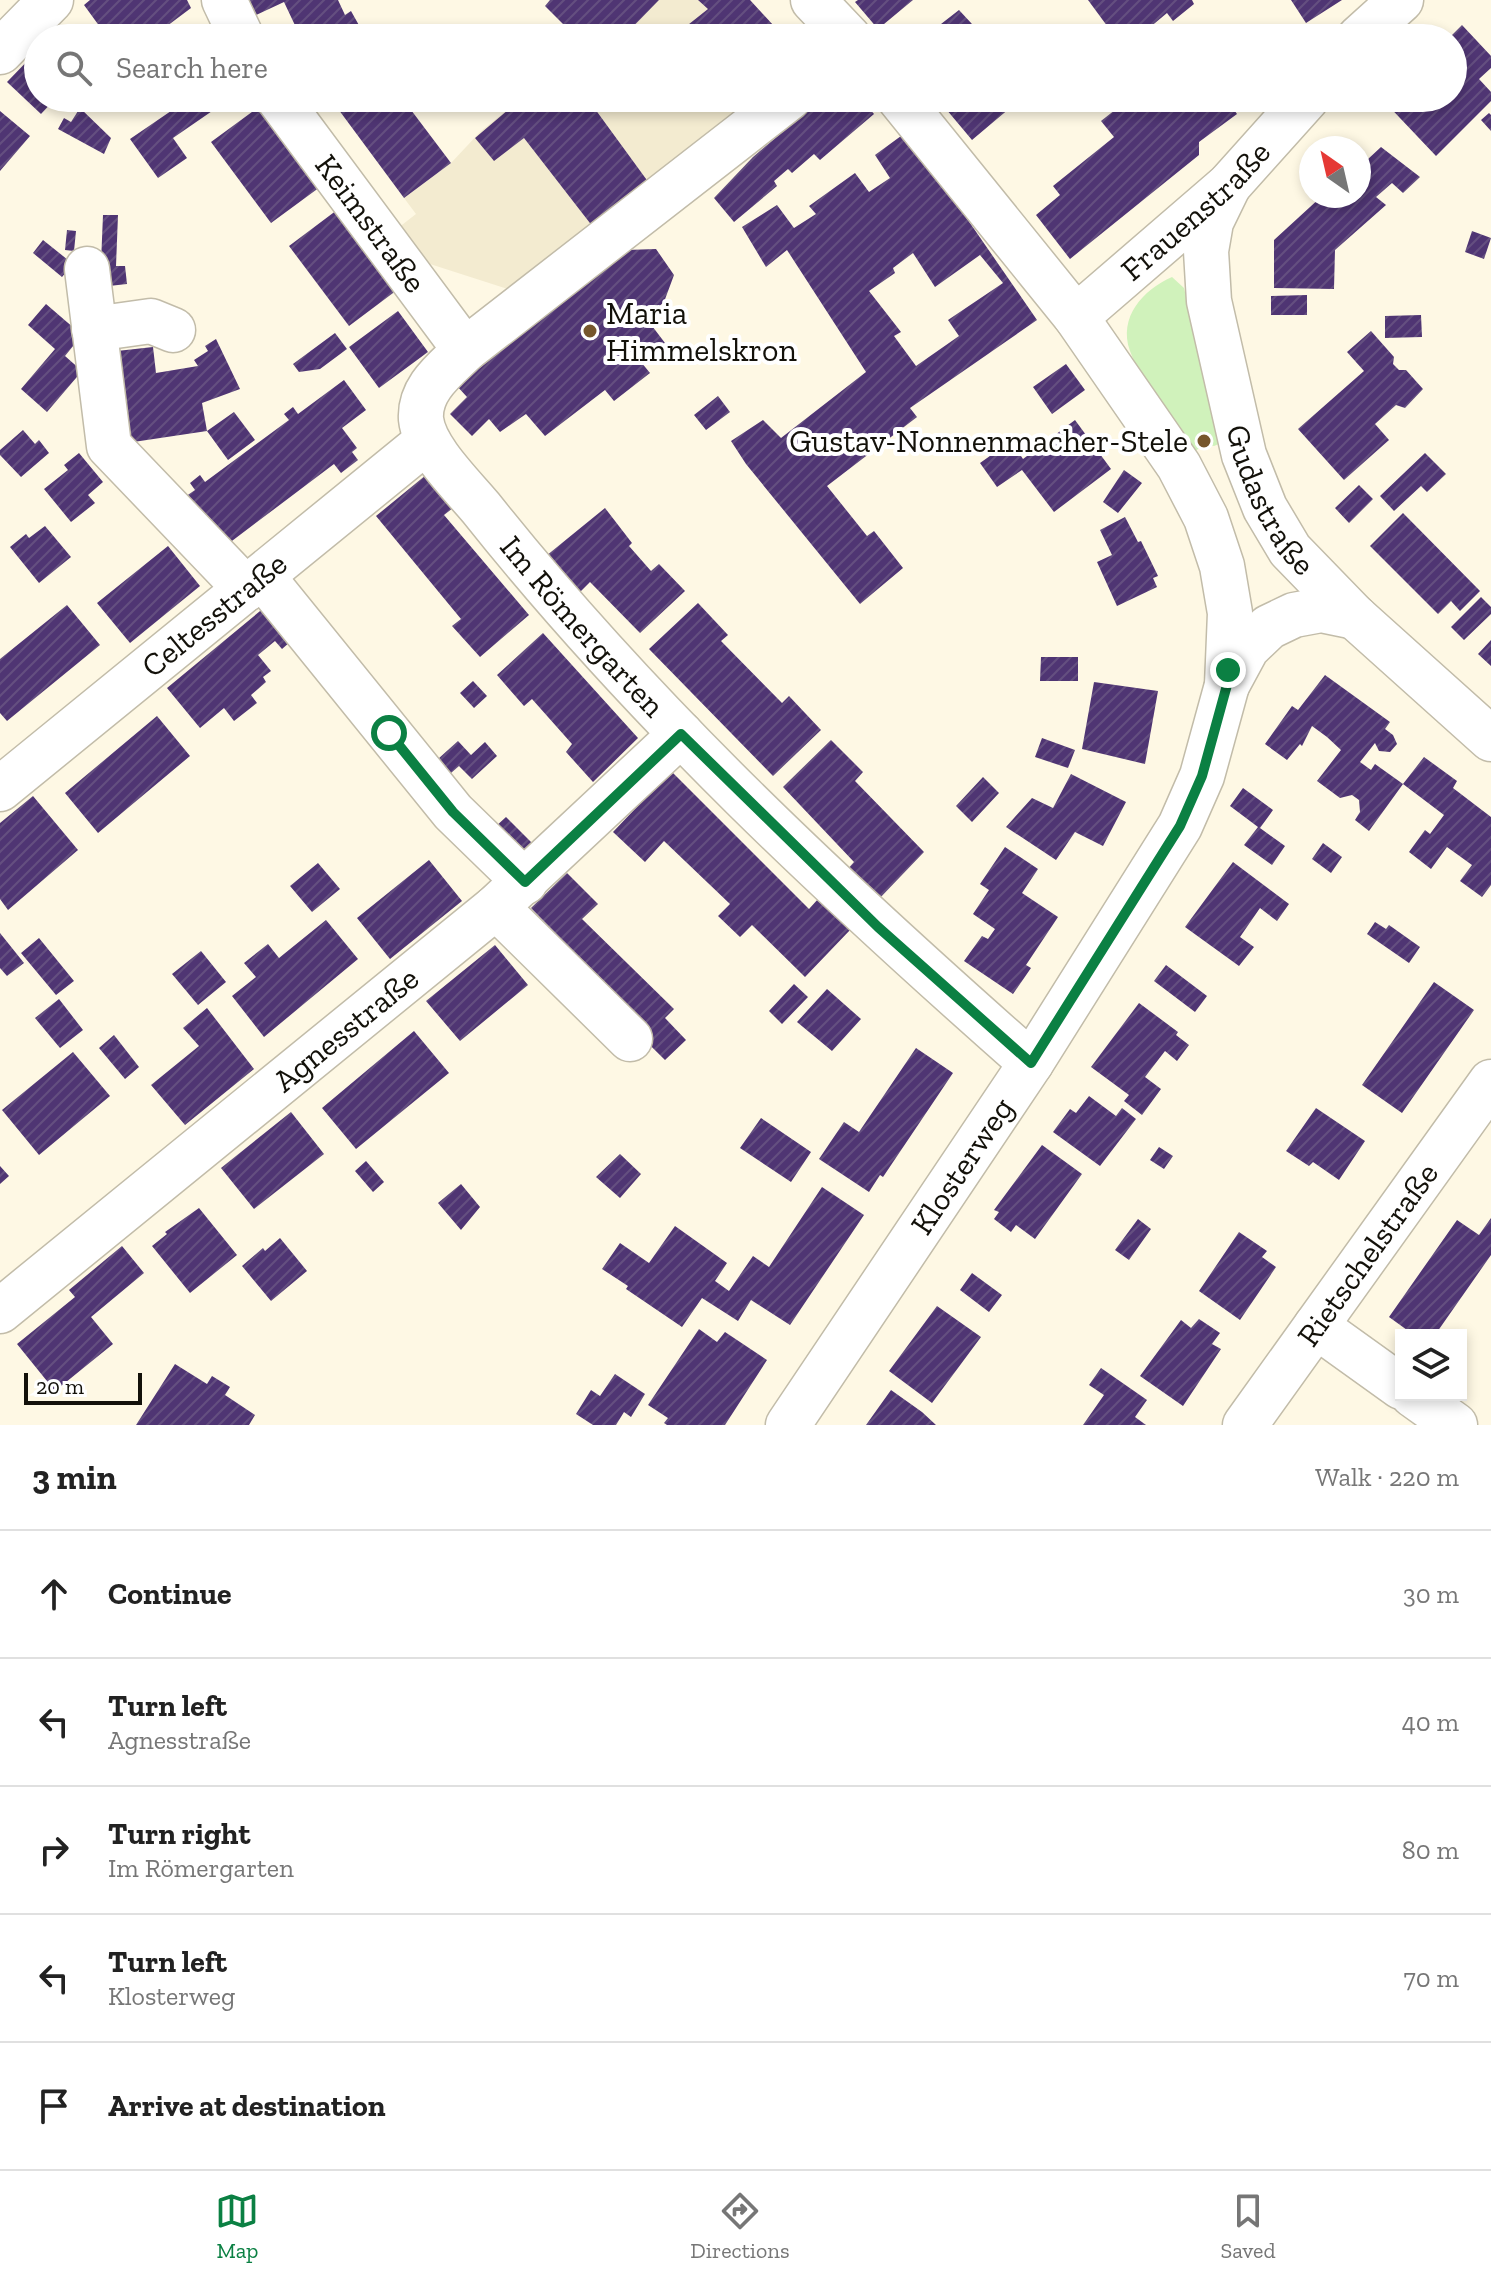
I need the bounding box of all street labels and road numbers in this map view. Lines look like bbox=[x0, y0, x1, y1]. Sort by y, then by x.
street label: Frauenstraße bbox=[1113, 133, 1278, 289]
street label: Keimstraße bbox=[307, 147, 435, 300]
street label: Gudastraße bbox=[1219, 421, 1323, 583]
street label: Im Römergarten bbox=[492, 528, 673, 725]
street label: Celtesstraße bbox=[134, 544, 294, 685]
street label: Agnesstraße bbox=[266, 959, 426, 1100]
street label: Klosterweg bbox=[902, 1090, 1021, 1242]
street label: Rietschelstraße bbox=[1289, 1155, 1446, 1353]

